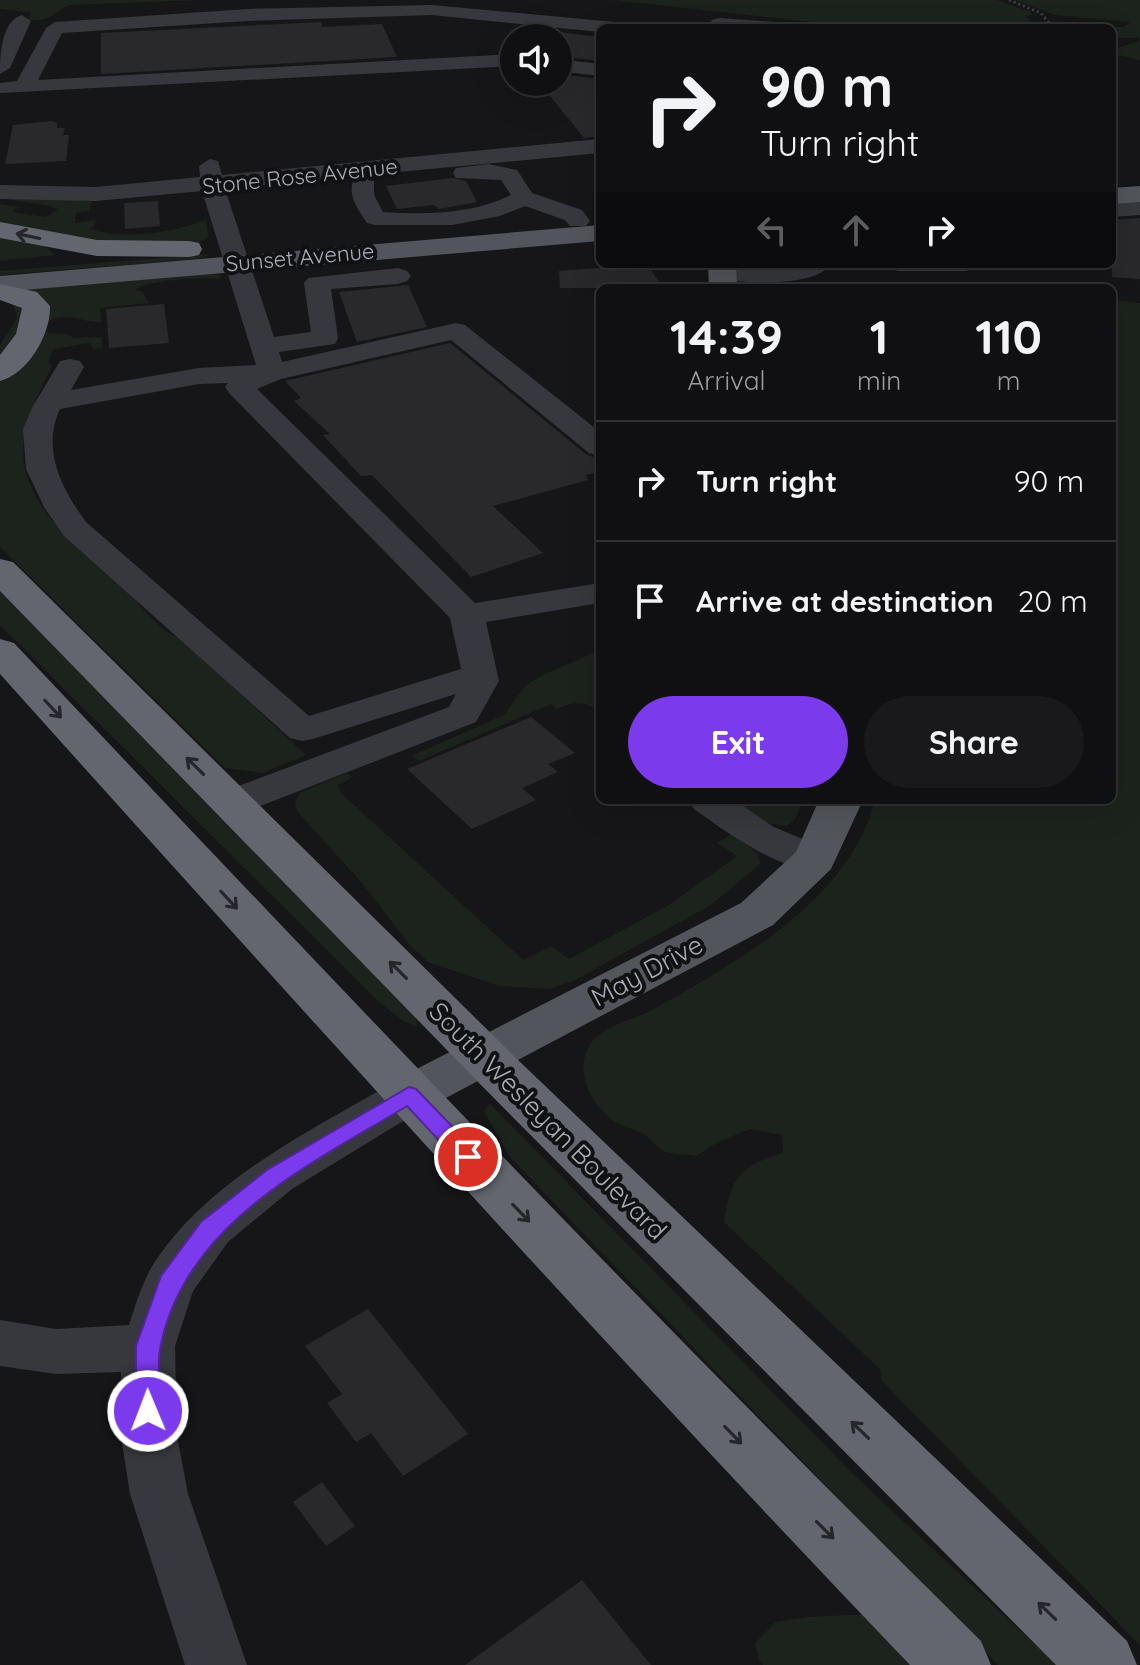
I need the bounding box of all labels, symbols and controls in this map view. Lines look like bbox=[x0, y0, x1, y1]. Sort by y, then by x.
map controls bbox=[500, 24, 572, 96]
button: sound bbox=[500, 24, 572, 96]
text: 90 m bbox=[760, 51, 894, 121]
icon: right bbox=[628, 56, 732, 160]
text: Turn right bbox=[760, 120, 919, 165]
street label: Stone Rose Avenue bbox=[201, 152, 399, 200]
icon: left bbox=[750, 208, 794, 252]
icon: ahead bbox=[834, 208, 878, 252]
icon: right bbox=[918, 208, 962, 252]
one-way arrow bbox=[16, 228, 41, 243]
street label: Sunset Avenue bbox=[225, 237, 375, 277]
text: 14:39 bbox=[670, 306, 783, 366]
text: 1 bbox=[870, 306, 888, 366]
text: 110 bbox=[975, 306, 1042, 366]
text: Arrival bbox=[688, 364, 765, 397]
text: min bbox=[857, 364, 901, 397]
text: m bbox=[997, 364, 1020, 397]
icon: right bbox=[628, 459, 672, 503]
text: Turn right bbox=[696, 462, 837, 500]
text: 90 m bbox=[1014, 462, 1084, 500]
icon: arrive bbox=[628, 579, 672, 623]
text: Arrive at destination bbox=[696, 582, 994, 620]
text: 20 m bbox=[1018, 582, 1088, 620]
button: Exit bbox=[628, 696, 848, 788]
button: Share bbox=[864, 696, 1084, 788]
one-way arrow bbox=[43, 699, 62, 719]
one-way arrow bbox=[185, 756, 204, 776]
one-way arrow bbox=[220, 890, 239, 910]
street label: May Drive bbox=[585, 927, 708, 1014]
one-way arrow bbox=[389, 961, 408, 980]
street label: South Wesleyan Boulevard bbox=[423, 995, 674, 1246]
pin bbox=[434, 1123, 502, 1191]
icon: arrive bbox=[446, 1135, 490, 1179]
one-way arrow bbox=[512, 1203, 531, 1223]
position arrow bbox=[106, 1369, 190, 1453]
one-way arrow bbox=[850, 1420, 870, 1439]
one-way arrow bbox=[723, 1425, 742, 1445]
one-way arrow bbox=[815, 1520, 834, 1539]
one-way arrow bbox=[1037, 1601, 1057, 1620]

